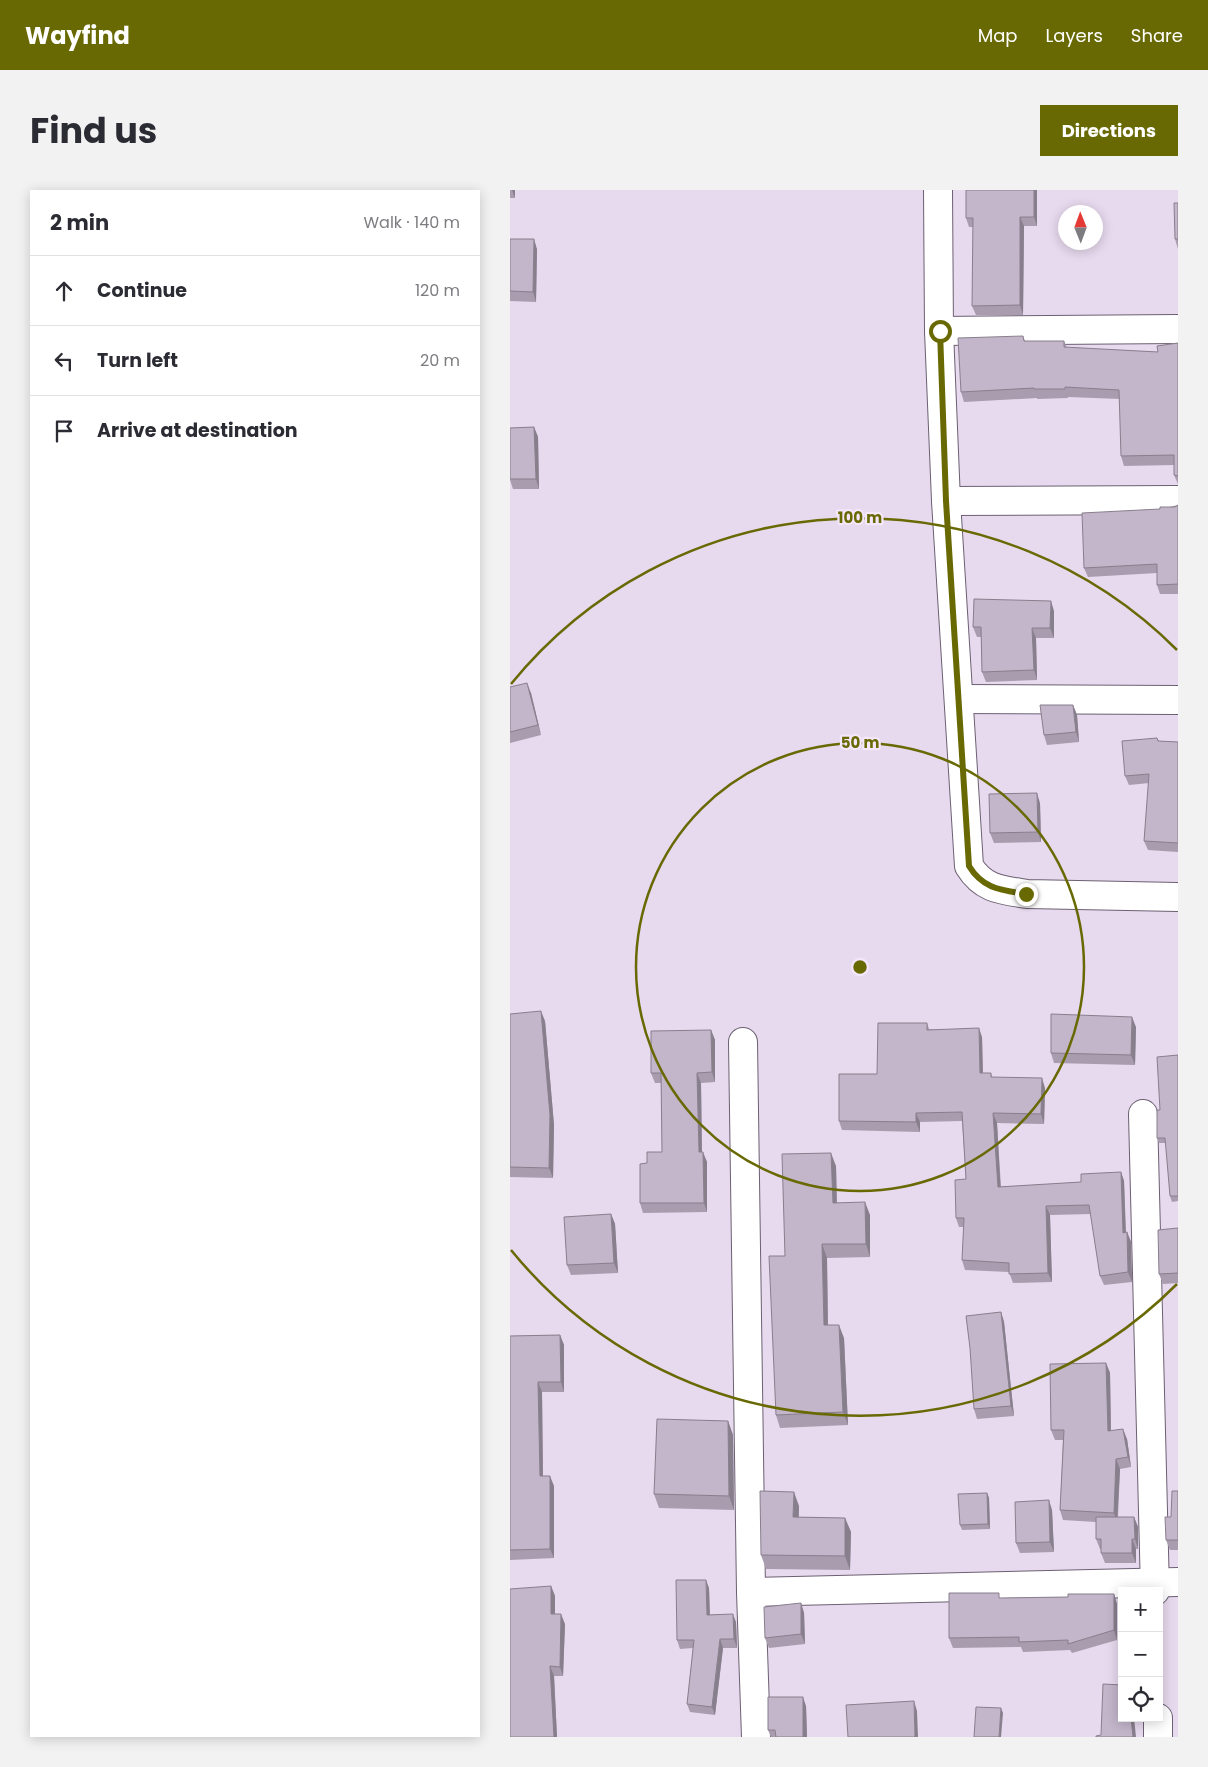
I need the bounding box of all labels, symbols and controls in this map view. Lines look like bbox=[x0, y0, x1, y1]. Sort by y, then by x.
text: Wayfind bbox=[25, 19, 130, 52]
text: Map bbox=[978, 23, 1018, 48]
text: Layers bbox=[1046, 23, 1103, 48]
text: Share bbox=[1131, 23, 1183, 48]
button: Directions bbox=[1040, 105, 1178, 156]
text: Find us bbox=[30, 106, 157, 155]
north arrow bbox=[1058, 205, 1103, 250]
text: 2 min bbox=[50, 208, 109, 237]
text: Walk · 140 m bbox=[363, 211, 460, 234]
icon: ahead bbox=[50, 277, 78, 305]
text: Continue bbox=[97, 277, 187, 304]
text: 120 m bbox=[415, 279, 460, 302]
route start bbox=[929, 320, 952, 343]
icon: left bbox=[50, 347, 78, 375]
text: Turn left bbox=[97, 347, 178, 374]
text: 20 m bbox=[420, 349, 460, 372]
icon: arrive bbox=[50, 417, 78, 445]
text: Arrive at destination bbox=[97, 417, 298, 444]
text: 100 m bbox=[838, 507, 882, 528]
text: 50 m bbox=[841, 732, 879, 753]
route end bbox=[1015, 883, 1038, 906]
centre of rings bbox=[851, 958, 869, 976]
map controls bbox=[1118, 1587, 1163, 1722]
button: + bbox=[1118, 1587, 1163, 1632]
button: − bbox=[1118, 1632, 1163, 1677]
button: locate bbox=[1118, 1677, 1163, 1722]

